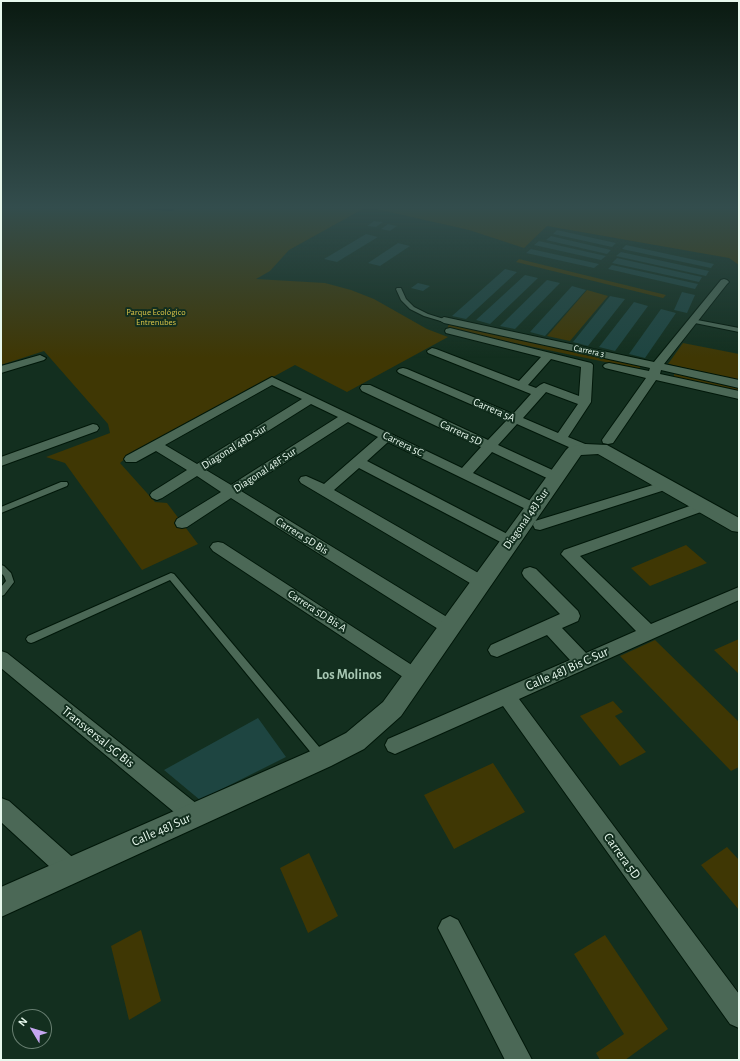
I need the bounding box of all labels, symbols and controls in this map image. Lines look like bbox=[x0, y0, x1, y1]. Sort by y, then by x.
park label: Parque Ecológico Entrenubes bbox=[126, 307, 186, 328]
street label: Carrera 3 bbox=[573, 343, 605, 359]
street label: Carrera 5A bbox=[471, 395, 517, 425]
street label: Carrera 5D bbox=[438, 418, 484, 448]
street label: Diagonal 48D Sur bbox=[199, 422, 269, 472]
street label: Carrera 5C bbox=[381, 429, 425, 459]
street label: Diagonal 48F Sur bbox=[231, 445, 299, 495]
street label: Diagonal 48J Sur bbox=[500, 486, 552, 552]
street label: Carrera 5D Bis bbox=[273, 515, 331, 557]
street label: Carrera 5D Bis A bbox=[285, 587, 349, 635]
street label: Calle 48J Bis C Sur bbox=[523, 644, 611, 694]
district label: Los Molinos bbox=[316, 667, 382, 683]
street label: Transversal 5G Bis bbox=[59, 703, 137, 771]
street label: Calle 48J Sur bbox=[129, 810, 193, 850]
street label: Carrera 5D bbox=[600, 830, 644, 882]
north arrow bbox=[12, 1009, 52, 1049]
text: N bbox=[16, 1016, 30, 1028]

